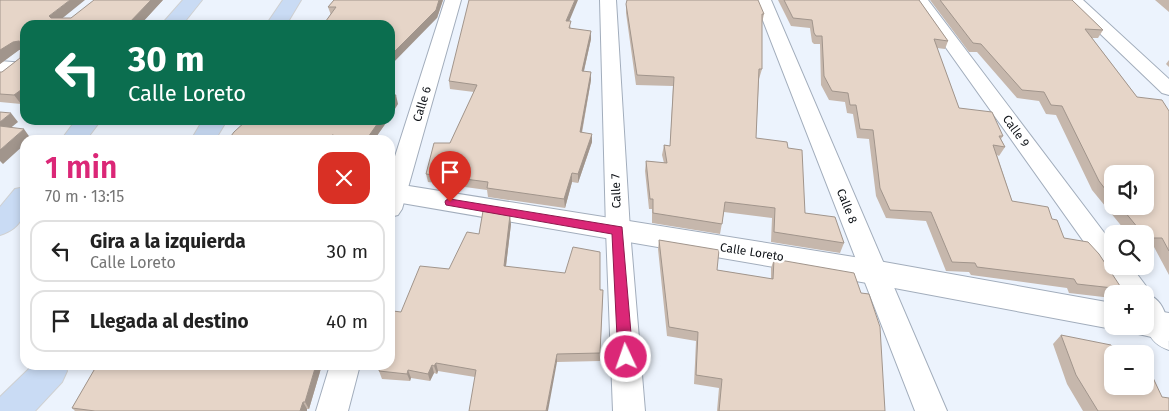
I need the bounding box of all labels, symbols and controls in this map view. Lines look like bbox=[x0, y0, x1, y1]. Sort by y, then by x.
text: 30 m bbox=[128, 38, 205, 80]
icon: left bbox=[45, 40, 110, 105]
text: Calle Loreto bbox=[128, 80, 246, 107]
street label: Calle 6 bbox=[410, 85, 434, 123]
street label: Calle 9 bbox=[1000, 112, 1032, 150]
text: 1 min bbox=[45, 150, 117, 186]
pin bbox=[429, 151, 471, 202]
button: close bbox=[318, 152, 370, 204]
icon: arrive bbox=[436, 158, 464, 186]
map controls bbox=[1104, 165, 1154, 395]
button: sound bbox=[1104, 165, 1154, 215]
street label: Calle 7 bbox=[608, 173, 624, 209]
text: 70 m · 13:15 bbox=[45, 187, 124, 206]
street label: Calle 8 bbox=[834, 187, 860, 226]
button: search bbox=[1104, 225, 1154, 275]
text: Gira a la izquierda bbox=[90, 230, 246, 253]
icon: left bbox=[47, 237, 75, 265]
text: 30 m bbox=[327, 240, 368, 263]
street label: Calle Loreto bbox=[719, 240, 785, 264]
text: Calle Loreto bbox=[90, 253, 176, 272]
button: + bbox=[1104, 285, 1154, 335]
icon: arrive bbox=[47, 307, 75, 335]
text: Llegada al destino bbox=[90, 310, 249, 333]
text: 40 m bbox=[326, 310, 368, 333]
position arrow bbox=[599, 330, 651, 382]
button: − bbox=[1104, 345, 1154, 395]

